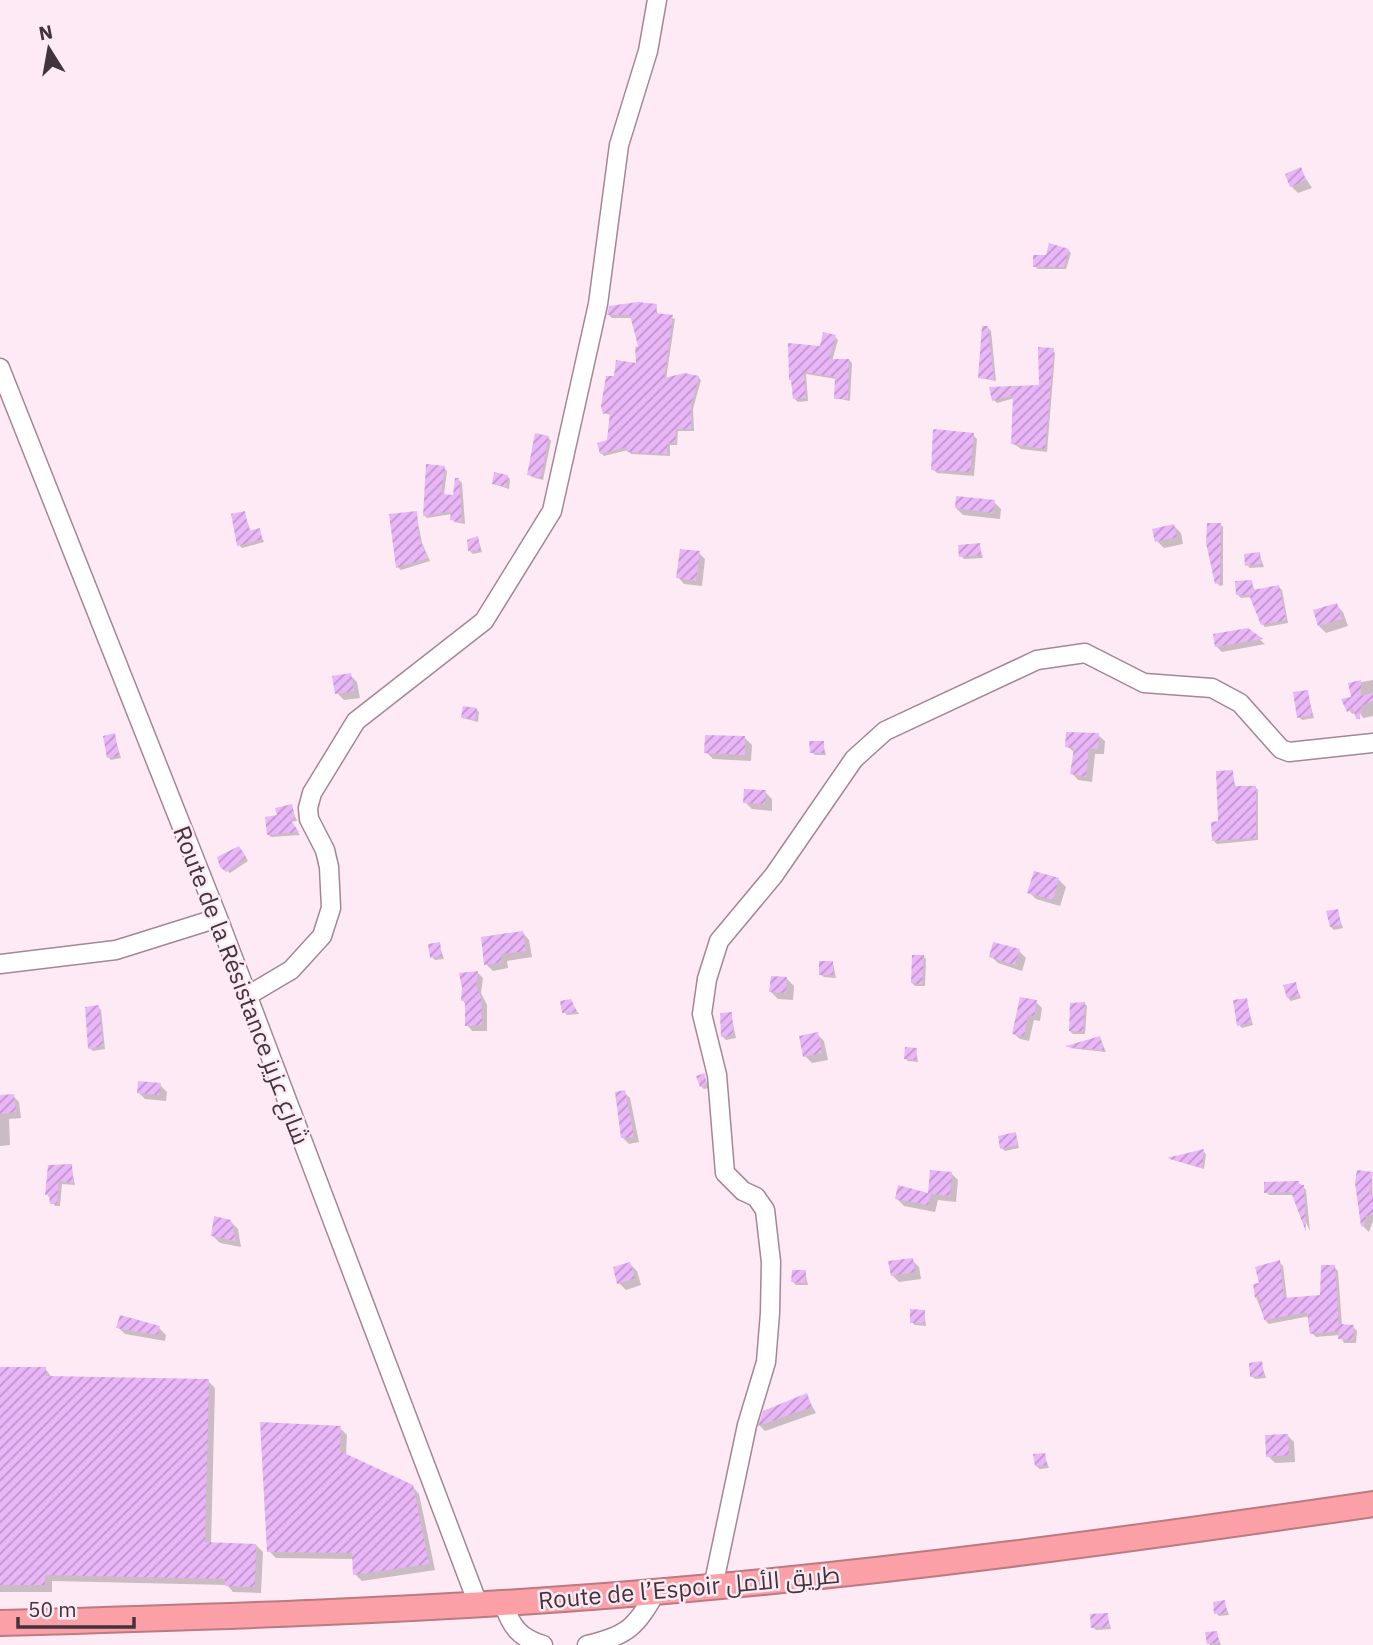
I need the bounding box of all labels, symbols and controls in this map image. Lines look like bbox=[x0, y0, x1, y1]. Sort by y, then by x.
north arrow bbox=[14, 14, 84, 84]
text: N bbox=[37, 19, 55, 45]
street label: Route de la Résistance شارع عزيز bbox=[165, 821, 318, 1149]
street label: Route de l’Espoir طريق الأمل bbox=[537, 1558, 841, 1616]
scale bar bbox=[18, 1586, 133, 1630]
text: 50 m bbox=[28, 1595, 77, 1623]

